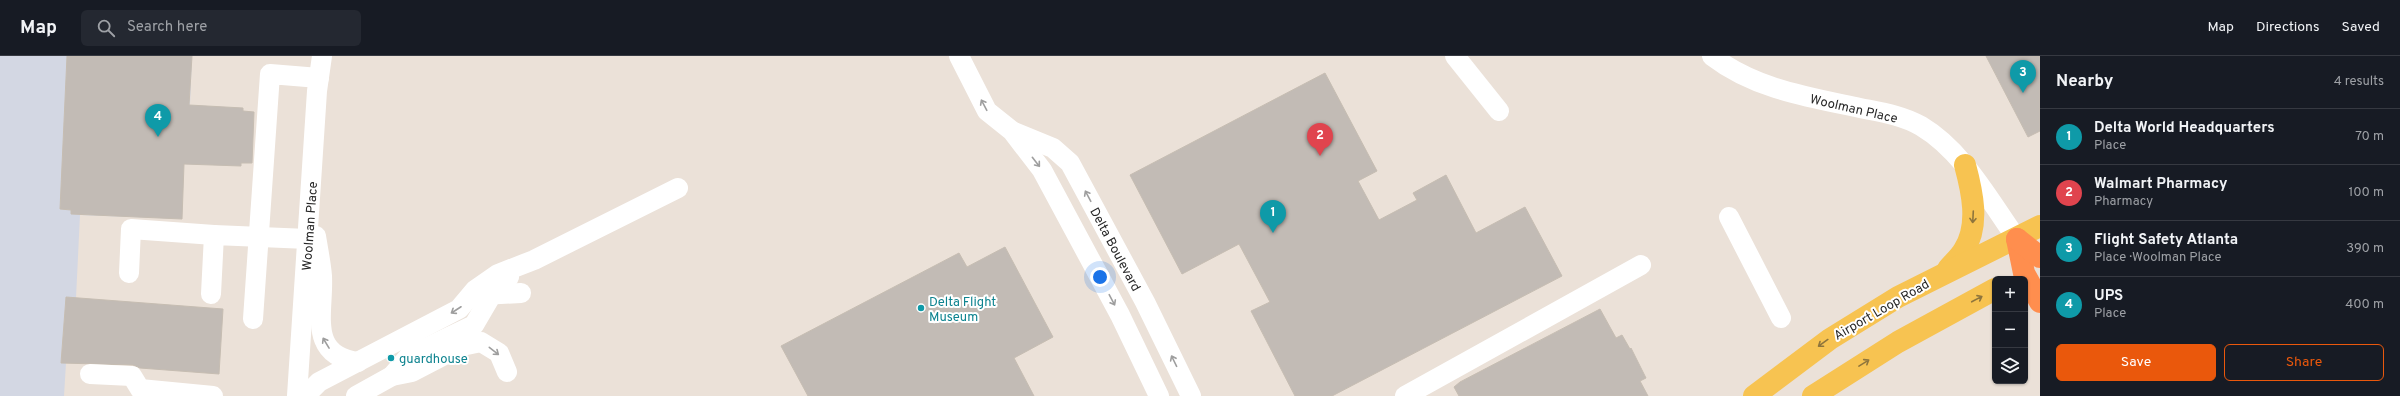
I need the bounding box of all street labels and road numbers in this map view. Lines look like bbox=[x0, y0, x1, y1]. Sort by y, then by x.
street label: Woolman Place bbox=[1808, 92, 1899, 128]
street label: Woolman Place bbox=[300, 181, 322, 271]
street label: Delta Boulevard bbox=[1085, 205, 1143, 295]
street label: Airport Loop Road bbox=[1831, 277, 1933, 345]

